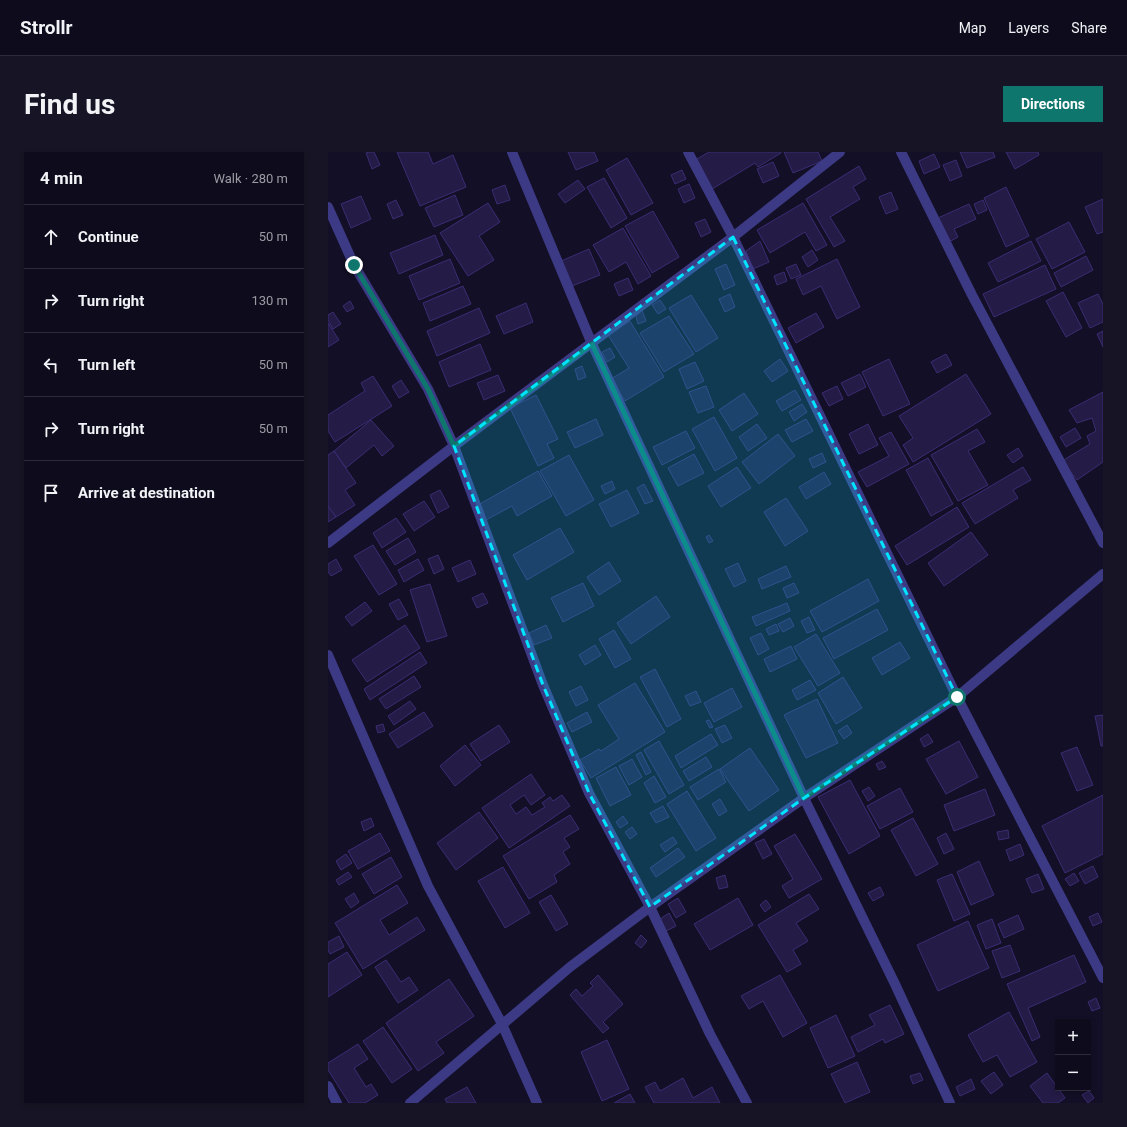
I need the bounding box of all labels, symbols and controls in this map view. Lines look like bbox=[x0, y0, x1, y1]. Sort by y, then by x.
text: Strollr bbox=[20, 16, 73, 39]
text: Map bbox=[959, 20, 986, 36]
text: Layers bbox=[1008, 20, 1049, 36]
text: Share bbox=[1071, 20, 1107, 36]
button: Directions bbox=[1003, 86, 1103, 122]
text: Find us bbox=[24, 88, 115, 121]
text: 4 min bbox=[40, 168, 83, 188]
text: Walk · 280 m bbox=[213, 171, 288, 186]
icon: ahead bbox=[40, 226, 62, 248]
text: Continue bbox=[78, 228, 139, 246]
text: 50 m bbox=[259, 229, 288, 244]
route end bbox=[345, 256, 363, 274]
icon: right bbox=[40, 290, 62, 312]
text: Turn right bbox=[78, 292, 144, 310]
text: 130 m bbox=[251, 293, 288, 308]
icon: left bbox=[40, 354, 62, 376]
text: Turn left bbox=[78, 356, 135, 374]
text: 50 m bbox=[259, 357, 288, 372]
icon: right bbox=[40, 418, 62, 440]
text: Turn right bbox=[78, 420, 144, 438]
text: 50 m bbox=[259, 421, 288, 436]
icon: arrive bbox=[40, 482, 62, 504]
text: Arrive at destination bbox=[78, 484, 215, 502]
route start bbox=[948, 688, 966, 706]
map controls bbox=[1055, 1019, 1091, 1091]
button: + bbox=[1055, 1019, 1091, 1055]
button: − bbox=[1055, 1055, 1091, 1091]

